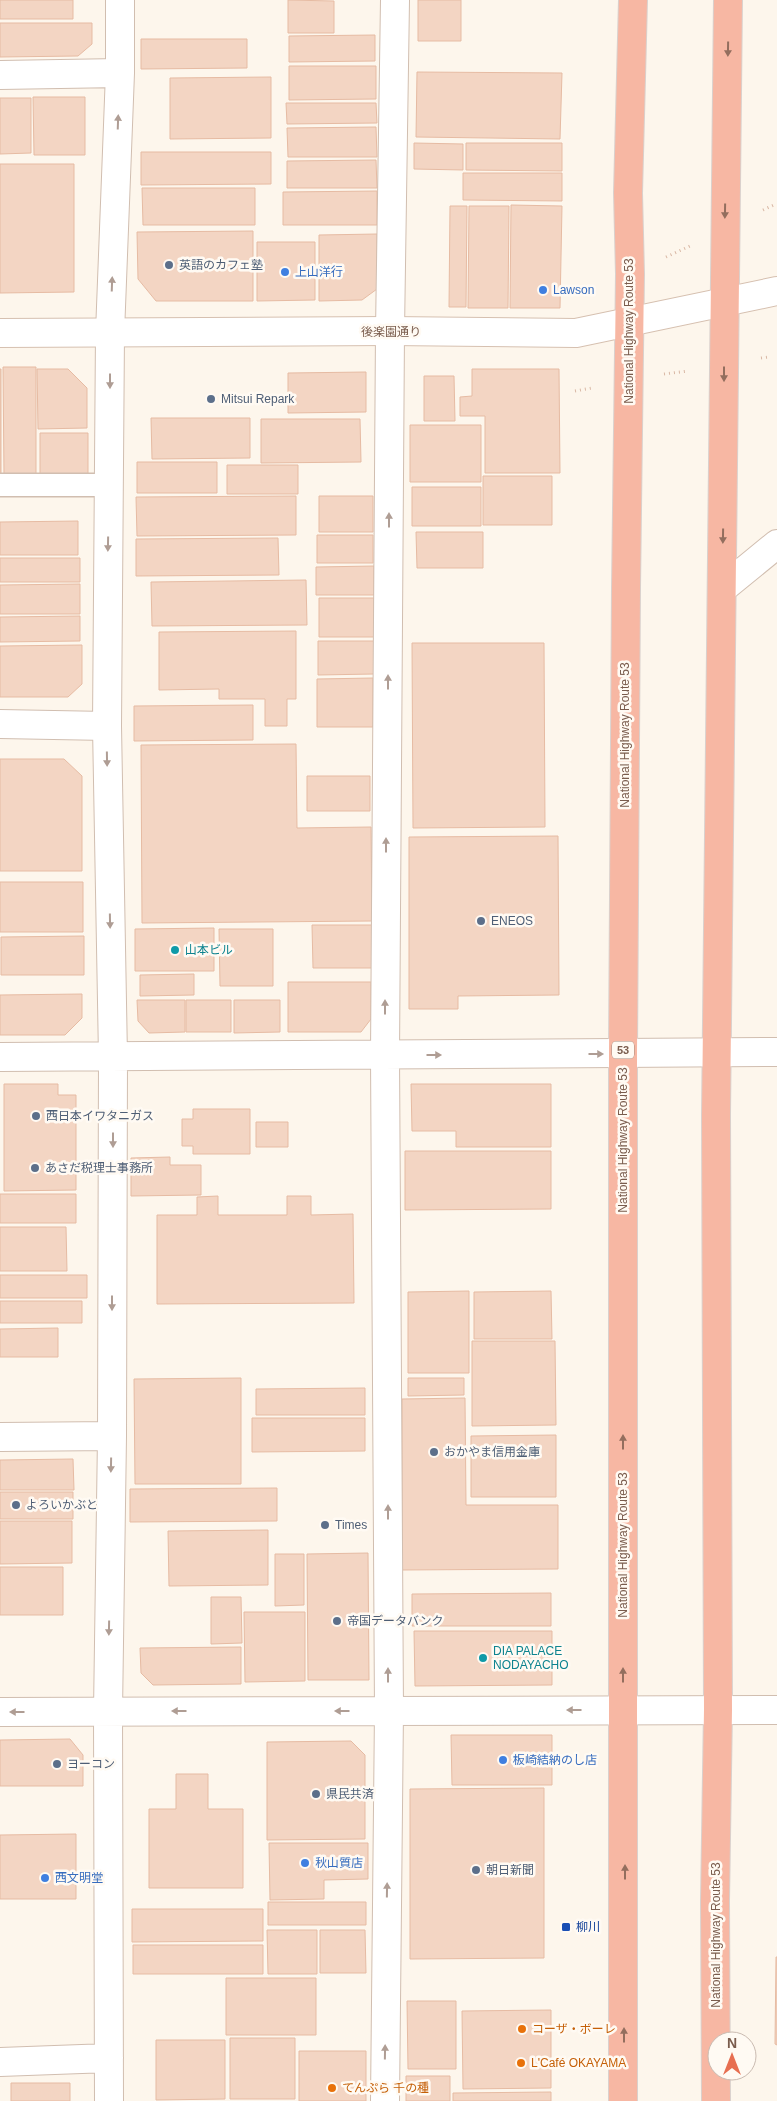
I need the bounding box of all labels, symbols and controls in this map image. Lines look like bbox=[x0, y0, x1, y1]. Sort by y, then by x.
one-way arrow bbox=[724, 41, 732, 57]
one-way arrow bbox=[114, 113, 122, 129]
one-way arrow bbox=[721, 203, 729, 219]
place label: 英語のカフェ塾 bbox=[179, 258, 263, 272]
street label: National Highway Route 53 bbox=[622, 258, 636, 404]
marker: 英語のカフェ塾 bbox=[163, 259, 175, 271]
place label: 上山洋行 bbox=[295, 265, 343, 279]
marker: 上山洋行 bbox=[279, 266, 291, 278]
one-way arrow bbox=[108, 276, 116, 292]
place label: Lawson bbox=[553, 283, 594, 297]
marker: Lawson bbox=[537, 284, 549, 296]
street label: 後楽園通り bbox=[361, 325, 421, 339]
one-way arrow bbox=[720, 366, 728, 382]
one-way arrow bbox=[106, 374, 114, 390]
place label: Mitsui Repark bbox=[221, 392, 295, 406]
marker: Mitsui Repark bbox=[205, 393, 217, 405]
one-way arrow bbox=[385, 511, 393, 527]
one-way arrow bbox=[719, 528, 727, 544]
one-way arrow bbox=[104, 536, 112, 552]
street label: National Highway Route 53 bbox=[618, 662, 632, 808]
one-way arrow bbox=[384, 674, 392, 690]
one-way arrow bbox=[104, 751, 112, 767]
one-way arrow bbox=[383, 836, 391, 852]
one-way arrow bbox=[107, 914, 115, 930]
place label: ENEOS bbox=[491, 914, 533, 928]
marker: ENEOS bbox=[475, 915, 487, 927]
place label: 山本ビル bbox=[185, 943, 233, 957]
marker: 山本ビル bbox=[169, 944, 181, 956]
one-way arrow bbox=[382, 999, 390, 1015]
road number: 53 bbox=[612, 1042, 634, 1058]
one-way arrow bbox=[589, 1050, 605, 1058]
one-way arrow bbox=[426, 1051, 442, 1059]
street label: National Highway Route 53 bbox=[616, 1067, 630, 1213]
place label: 西日本イワタニガス bbox=[46, 1109, 154, 1123]
marker: 西日本イワタニガス bbox=[30, 1110, 42, 1122]
one-way arrow bbox=[109, 1133, 117, 1149]
place label: あさだ税理士事務所 bbox=[45, 1161, 153, 1175]
marker: あさだ税理士事務所 bbox=[29, 1162, 41, 1174]
one-way arrow bbox=[108, 1295, 116, 1311]
one-way arrow bbox=[619, 1434, 627, 1450]
place label: おかやま信用金庫 bbox=[444, 1445, 540, 1459]
marker: おかやま信用金庫 bbox=[428, 1446, 440, 1458]
one-way arrow bbox=[107, 1458, 115, 1474]
street label: National Highway Route 53 bbox=[616, 1472, 630, 1618]
place label: よろいかぶと bbox=[26, 1498, 98, 1512]
marker: よろいかぶと bbox=[10, 1499, 22, 1511]
one-way arrow bbox=[383, 1504, 391, 1520]
place label: Times bbox=[335, 1518, 367, 1532]
marker: Times bbox=[319, 1519, 331, 1531]
place label: 帝国データバンク bbox=[347, 1614, 444, 1628]
marker: 帝国データバンク bbox=[331, 1615, 343, 1627]
one-way arrow bbox=[105, 1620, 113, 1636]
place label: DIA PALACE NODAYACHO bbox=[493, 1644, 569, 1672]
marker: DIA PALACE NODAYACHO bbox=[477, 1652, 489, 1664]
one-way arrow bbox=[384, 1667, 392, 1683]
one-way arrow bbox=[619, 1667, 627, 1683]
one-way arrow bbox=[566, 1706, 582, 1714]
one-way arrow bbox=[171, 1707, 187, 1715]
one-way arrow bbox=[333, 1707, 349, 1715]
one-way arrow bbox=[8, 1708, 24, 1716]
place label: 板崎結納のし店 bbox=[513, 1753, 597, 1767]
marker: 板崎結納のし店 bbox=[497, 1754, 509, 1766]
place label: ヨーコン bbox=[67, 1757, 115, 1771]
marker: ヨーコン bbox=[51, 1758, 63, 1770]
place label: 県民共済 bbox=[326, 1787, 374, 1801]
marker: 県民共済 bbox=[310, 1788, 322, 1800]
place label: 秋山質店 bbox=[315, 1856, 363, 1870]
marker: 秋山質店 bbox=[299, 1857, 311, 1869]
street label: National Highway Route 53 bbox=[709, 1862, 723, 2008]
place label: 朝日新聞 bbox=[486, 1863, 534, 1877]
marker: 朝日新聞 bbox=[470, 1864, 482, 1876]
one-way arrow bbox=[621, 1864, 629, 1880]
place label: 西文明堂 bbox=[55, 1871, 103, 1885]
marker: 西文明堂 bbox=[39, 1872, 51, 1884]
one-way arrow bbox=[383, 1882, 391, 1898]
place label: 柳川 bbox=[576, 1920, 600, 1934]
marker: 柳川 bbox=[560, 1921, 572, 1933]
place label: コーザ・ボーレ bbox=[532, 2022, 616, 2036]
marker: コーザ・ボーレ bbox=[516, 2023, 528, 2035]
one-way arrow bbox=[620, 2027, 628, 2043]
north arrow bbox=[707, 2031, 757, 2081]
text: N bbox=[727, 2035, 737, 2051]
one-way arrow bbox=[381, 2044, 389, 2060]
place label: L'Café OKAYAMA bbox=[531, 2056, 626, 2070]
marker: L'Café OKAYAMA bbox=[515, 2057, 527, 2069]
place label: てんぷら 千の種 bbox=[342, 2081, 429, 2095]
marker: てんぷら 千の種 bbox=[326, 2082, 338, 2094]

